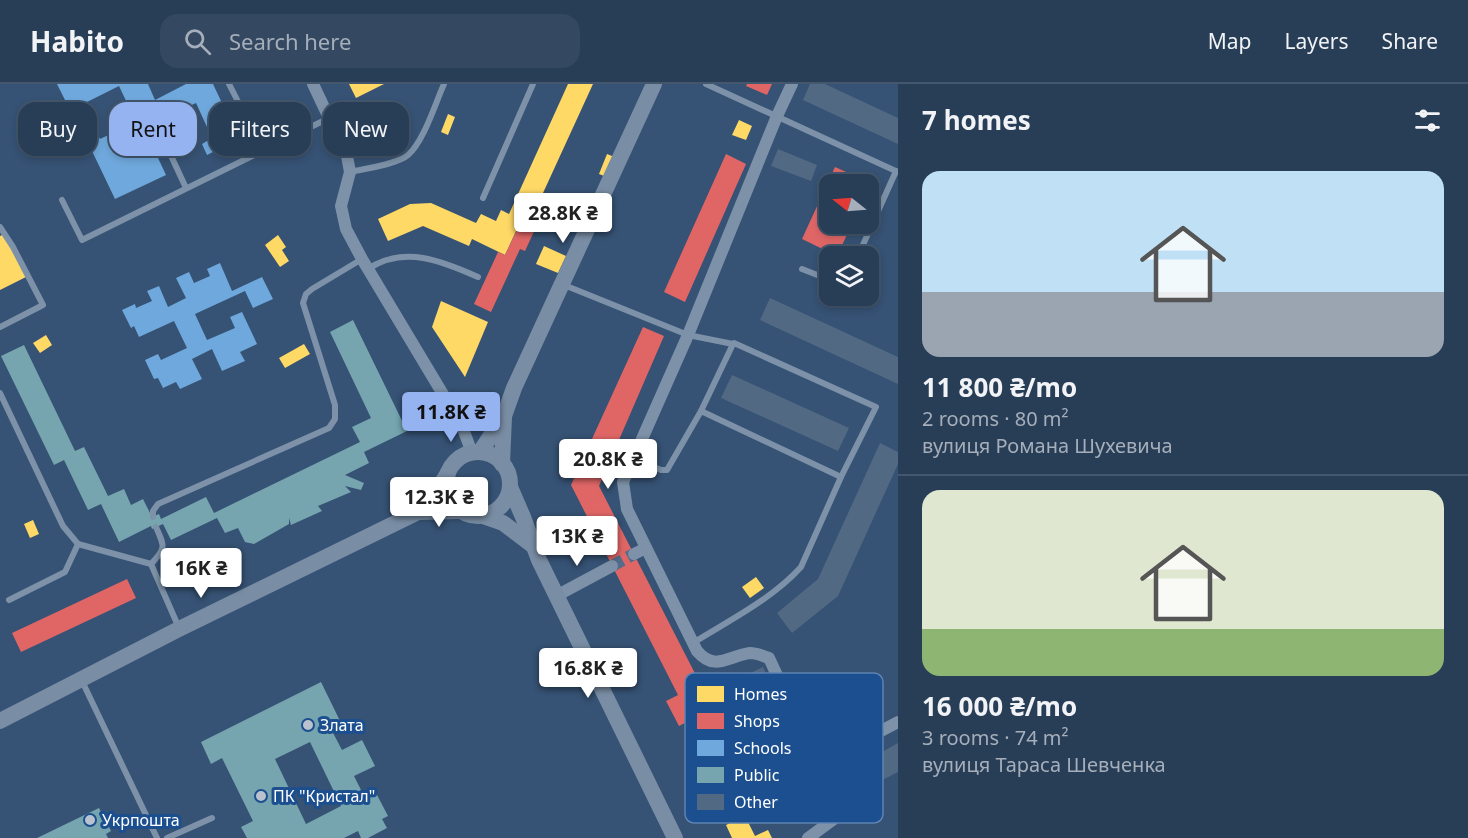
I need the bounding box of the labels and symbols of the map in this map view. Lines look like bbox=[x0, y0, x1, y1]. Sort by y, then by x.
north arrow bbox=[819, 174, 879, 234]
pin: 28.8K ₴ bbox=[508, 193, 618, 244]
pin: 11.8K ₴ bbox=[396, 392, 506, 443]
pin: 20.8K ₴ bbox=[553, 439, 663, 490]
pin: 12.3K ₴ bbox=[384, 477, 494, 528]
pin: 13K ₴ bbox=[535, 516, 619, 567]
pin: 16K ₴ bbox=[159, 548, 243, 599]
pin: 16.8K ₴ bbox=[533, 648, 643, 699]
legend bbox=[685, 673, 883, 823]
text: Homes bbox=[734, 683, 787, 705]
text: Shops bbox=[734, 710, 780, 732]
place label: Злата bbox=[320, 714, 364, 736]
marker: Злата bbox=[301, 718, 315, 732]
text: Schools bbox=[734, 737, 792, 759]
text: Public bbox=[734, 764, 780, 786]
place label: ПК "Кристал" bbox=[273, 785, 375, 807]
marker: ПК "Кристал" bbox=[254, 789, 268, 803]
text: Other bbox=[734, 791, 778, 813]
place label: Укрпошта bbox=[102, 809, 180, 831]
marker: Укрпошта bbox=[83, 813, 97, 827]

